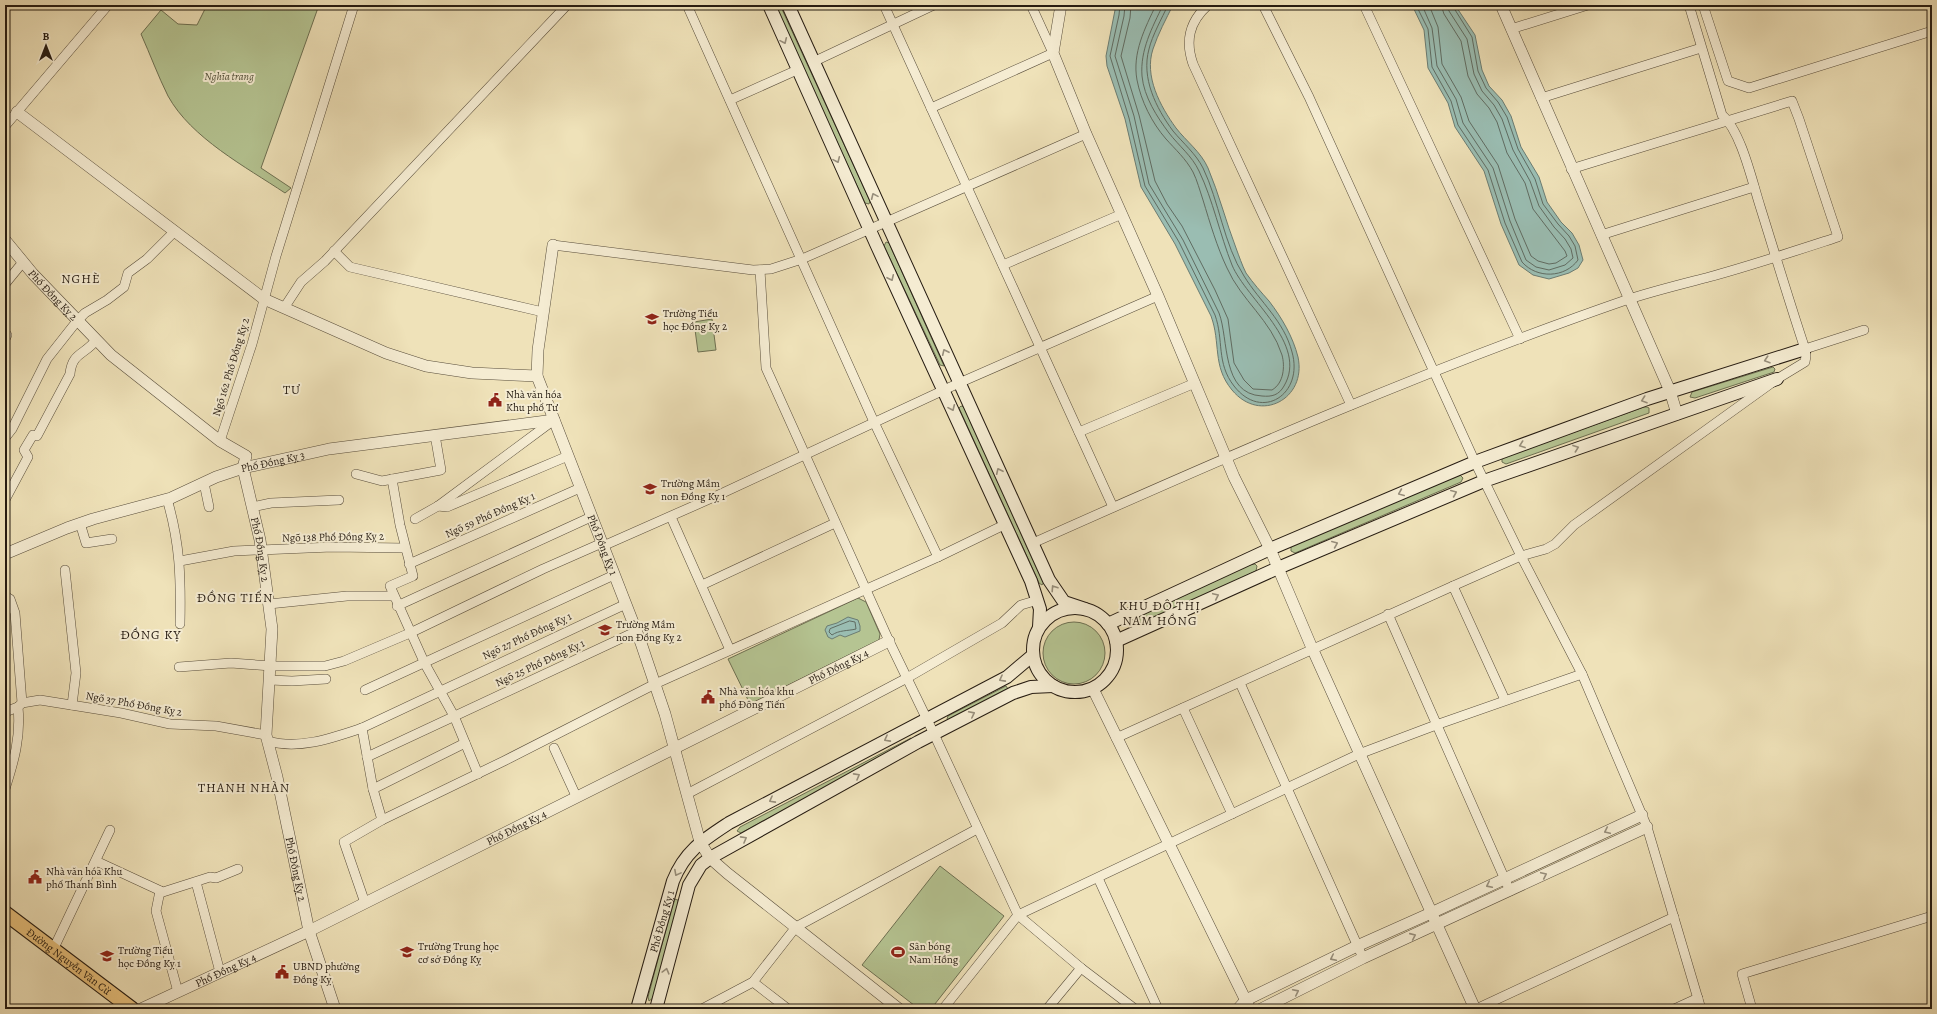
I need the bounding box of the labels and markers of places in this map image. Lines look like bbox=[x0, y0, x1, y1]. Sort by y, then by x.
place label: Trường Tiểu học Đồng Kỵ 2 bbox=[663, 306, 727, 334]
school or university icon: Trường Tiểu học Đồng Kỵ 2 bbox=[644, 311, 660, 327]
place label: Nhà văn hóa Khu phố Tư bbox=[506, 387, 562, 415]
public building icon: Nhà văn hóa Khu phố Tư bbox=[487, 392, 503, 408]
place label: Trường Mầm non Đồng Kỵ 1 bbox=[661, 476, 725, 504]
school or university icon: Trường Mầm non Đồng Kỵ 1 bbox=[642, 481, 658, 497]
place label: Trường Mầm non Đồng Kỵ 2 bbox=[616, 617, 682, 645]
school or university icon: Trường Mầm non Đồng Kỵ 2 bbox=[597, 622, 613, 638]
place label: Nhà văn hóa khu phố Đông Tiến bbox=[719, 684, 794, 712]
public building icon: Nhà văn hóa khu phố Đông Tiến bbox=[700, 689, 716, 705]
place label: Nhà văn hóa Khu phố Thanh Bình bbox=[46, 864, 123, 892]
public building icon: Nhà văn hóa Khu phố Thanh Bình bbox=[27, 869, 43, 885]
place label: Trường Trung học cơ sở Đồng Kỵ bbox=[418, 939, 499, 967]
place label: Sân bóng Nam Hồng bbox=[909, 939, 959, 967]
place label: Trường Tiểu học Đồng Kỵ 1 bbox=[118, 943, 181, 971]
school or university icon: Trường Trung học cơ sở Đồng Kỵ bbox=[399, 944, 415, 960]
sports icon: Sân bóng Nam Hồng bbox=[890, 944, 906, 960]
school or university icon: Trường Tiểu học Đồng Kỵ 1 bbox=[99, 948, 115, 964]
place label: UBND phường Đồng Kỵ bbox=[293, 959, 360, 987]
public building icon: UBND phường Đồng Kỵ bbox=[274, 964, 290, 980]

